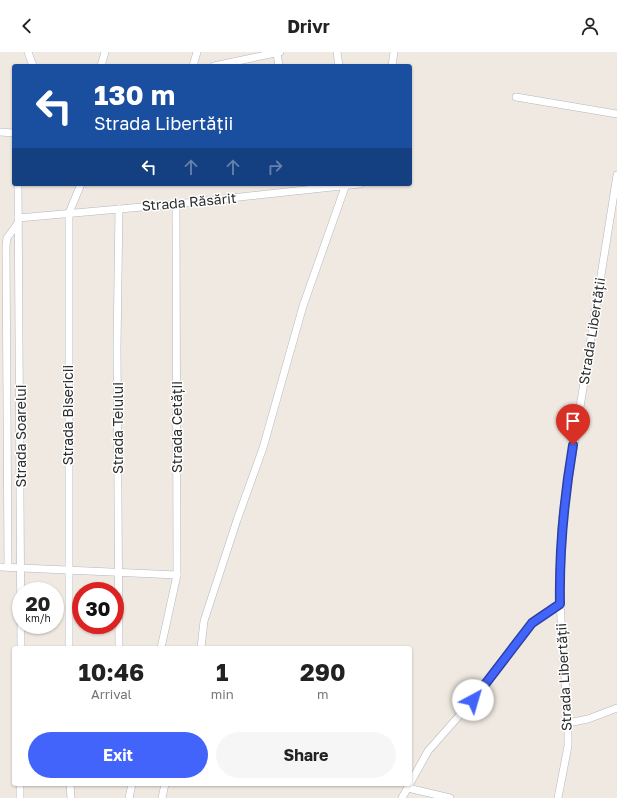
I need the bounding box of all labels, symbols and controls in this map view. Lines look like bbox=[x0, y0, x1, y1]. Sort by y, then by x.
icon: back bbox=[16, 15, 38, 37]
text: Drivr bbox=[287, 15, 330, 37]
icon: person bbox=[579, 15, 601, 37]
text: 130 m bbox=[94, 78, 175, 111]
icon: left bbox=[28, 80, 80, 132]
text: Strada Libertății bbox=[94, 112, 233, 134]
icon: left bbox=[138, 156, 160, 178]
icon: ahead bbox=[180, 156, 202, 178]
icon: ahead bbox=[222, 156, 244, 178]
icon: right bbox=[264, 156, 286, 178]
street label: Strada Răsărit bbox=[141, 189, 237, 214]
street label: Strada Libertății bbox=[575, 276, 608, 386]
street label: Strada Bisericii bbox=[59, 365, 76, 465]
street label: Strada Cetății bbox=[168, 381, 185, 473]
street label: Strada Teiului bbox=[109, 382, 126, 474]
street label: Strada Soarelui bbox=[12, 385, 29, 487]
pin bbox=[556, 404, 590, 445]
icon: arrive bbox=[562, 410, 584, 432]
speed limit sign: 30 bbox=[72, 582, 124, 634]
text: 20 bbox=[25, 591, 51, 615]
text: km/h bbox=[25, 612, 51, 624]
street label: Strada Libertății bbox=[552, 622, 575, 732]
text: 10:46 bbox=[78, 657, 144, 686]
text: 1 bbox=[216, 657, 228, 686]
text: 290 bbox=[300, 657, 346, 686]
position arrow bbox=[452, 679, 494, 721]
text: Arrival bbox=[91, 686, 132, 702]
text: min bbox=[211, 686, 234, 702]
text: m bbox=[317, 686, 329, 702]
button: Exit bbox=[28, 732, 208, 778]
button: Share bbox=[216, 732, 396, 778]

